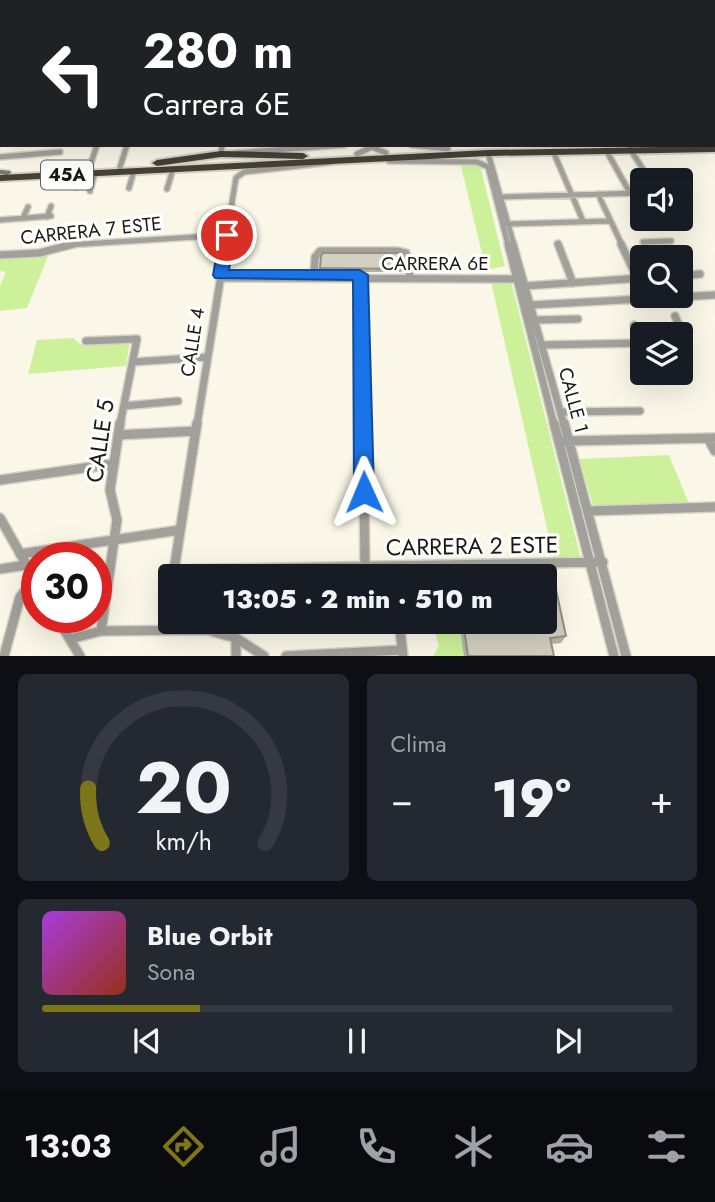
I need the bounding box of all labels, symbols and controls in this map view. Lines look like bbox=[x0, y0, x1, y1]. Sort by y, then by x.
text: 280 m bbox=[143, 16, 293, 86]
icon: left bbox=[28, 28, 119, 119]
text: Carrera 6E bbox=[143, 81, 290, 127]
road number: 45A bbox=[41, 160, 93, 190]
map controls bbox=[630, 168, 693, 385]
button: sound bbox=[630, 168, 693, 231]
pin bbox=[197, 205, 257, 265]
street label: CARRERA 7 ESTE bbox=[19, 210, 163, 251]
icon: arrive bbox=[208, 216, 246, 254]
button: search bbox=[630, 245, 693, 308]
street label: CARRERA 6E bbox=[381, 250, 489, 277]
street label: CALLE 4 bbox=[174, 306, 211, 379]
button: layers bbox=[630, 322, 693, 385]
street label: CALLE 1 bbox=[552, 364, 595, 436]
street label: CALLE 5 bbox=[77, 397, 123, 485]
position arrow bbox=[327, 455, 401, 529]
street label: CARRERA 2 ESTE bbox=[385, 527, 559, 565]
speed limit sign: 30 bbox=[21, 542, 112, 633]
text: 13:05 · 2 min · 510 m bbox=[222, 580, 493, 618]
text: Clima bbox=[391, 727, 447, 761]
text: 20 bbox=[135, 736, 231, 841]
text: 19° bbox=[492, 761, 571, 837]
text: − bbox=[391, 772, 413, 827]
text: + bbox=[650, 772, 673, 827]
text: km/h bbox=[155, 823, 212, 859]
text: Blue Orbit bbox=[147, 917, 272, 955]
text: Sona bbox=[147, 955, 195, 989]
icon: previous bbox=[128, 1022, 166, 1060]
icon: pause bbox=[338, 1022, 376, 1060]
icon: next bbox=[549, 1022, 587, 1060]
icon: directions bbox=[159, 1122, 208, 1171]
icon: music bbox=[256, 1122, 305, 1171]
icon: phone bbox=[352, 1122, 401, 1171]
icon: climate bbox=[449, 1122, 498, 1171]
icon: car bbox=[545, 1122, 594, 1171]
icon: filters bbox=[642, 1122, 691, 1171]
text: 13:03 bbox=[24, 1123, 111, 1169]

